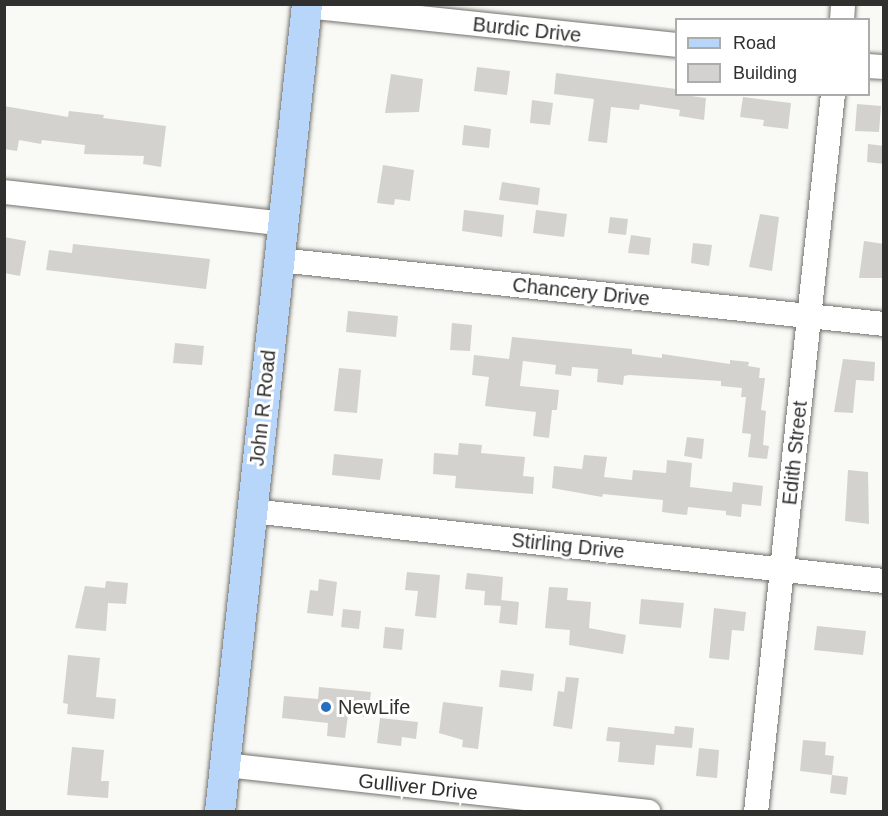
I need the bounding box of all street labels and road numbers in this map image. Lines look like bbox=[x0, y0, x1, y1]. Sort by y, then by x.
street label: Burdic Drive bbox=[472, 12, 582, 48]
street label: Chancery Drive bbox=[511, 273, 651, 311]
street label: John R Road bbox=[245, 349, 281, 467]
street label: Edith Street bbox=[778, 400, 812, 506]
street label: Stirling Drive bbox=[510, 528, 626, 564]
street label: Gulliver Drive bbox=[357, 769, 479, 805]

